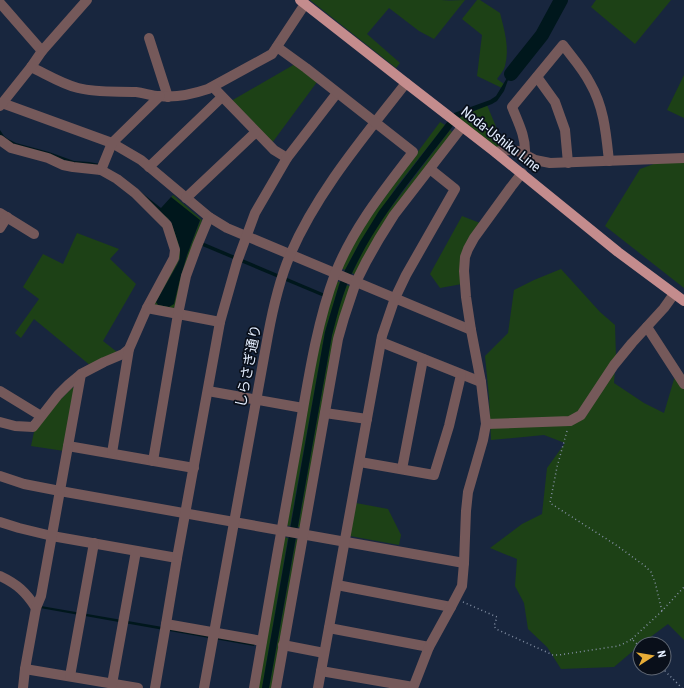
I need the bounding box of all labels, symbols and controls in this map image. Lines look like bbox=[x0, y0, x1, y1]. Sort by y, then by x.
street label: Noda-Ushiku Line bbox=[458, 103, 544, 175]
street label: しらさぎ通り bbox=[232, 323, 264, 409]
north arrow bbox=[632, 636, 672, 676]
text: N bbox=[654, 649, 668, 659]

